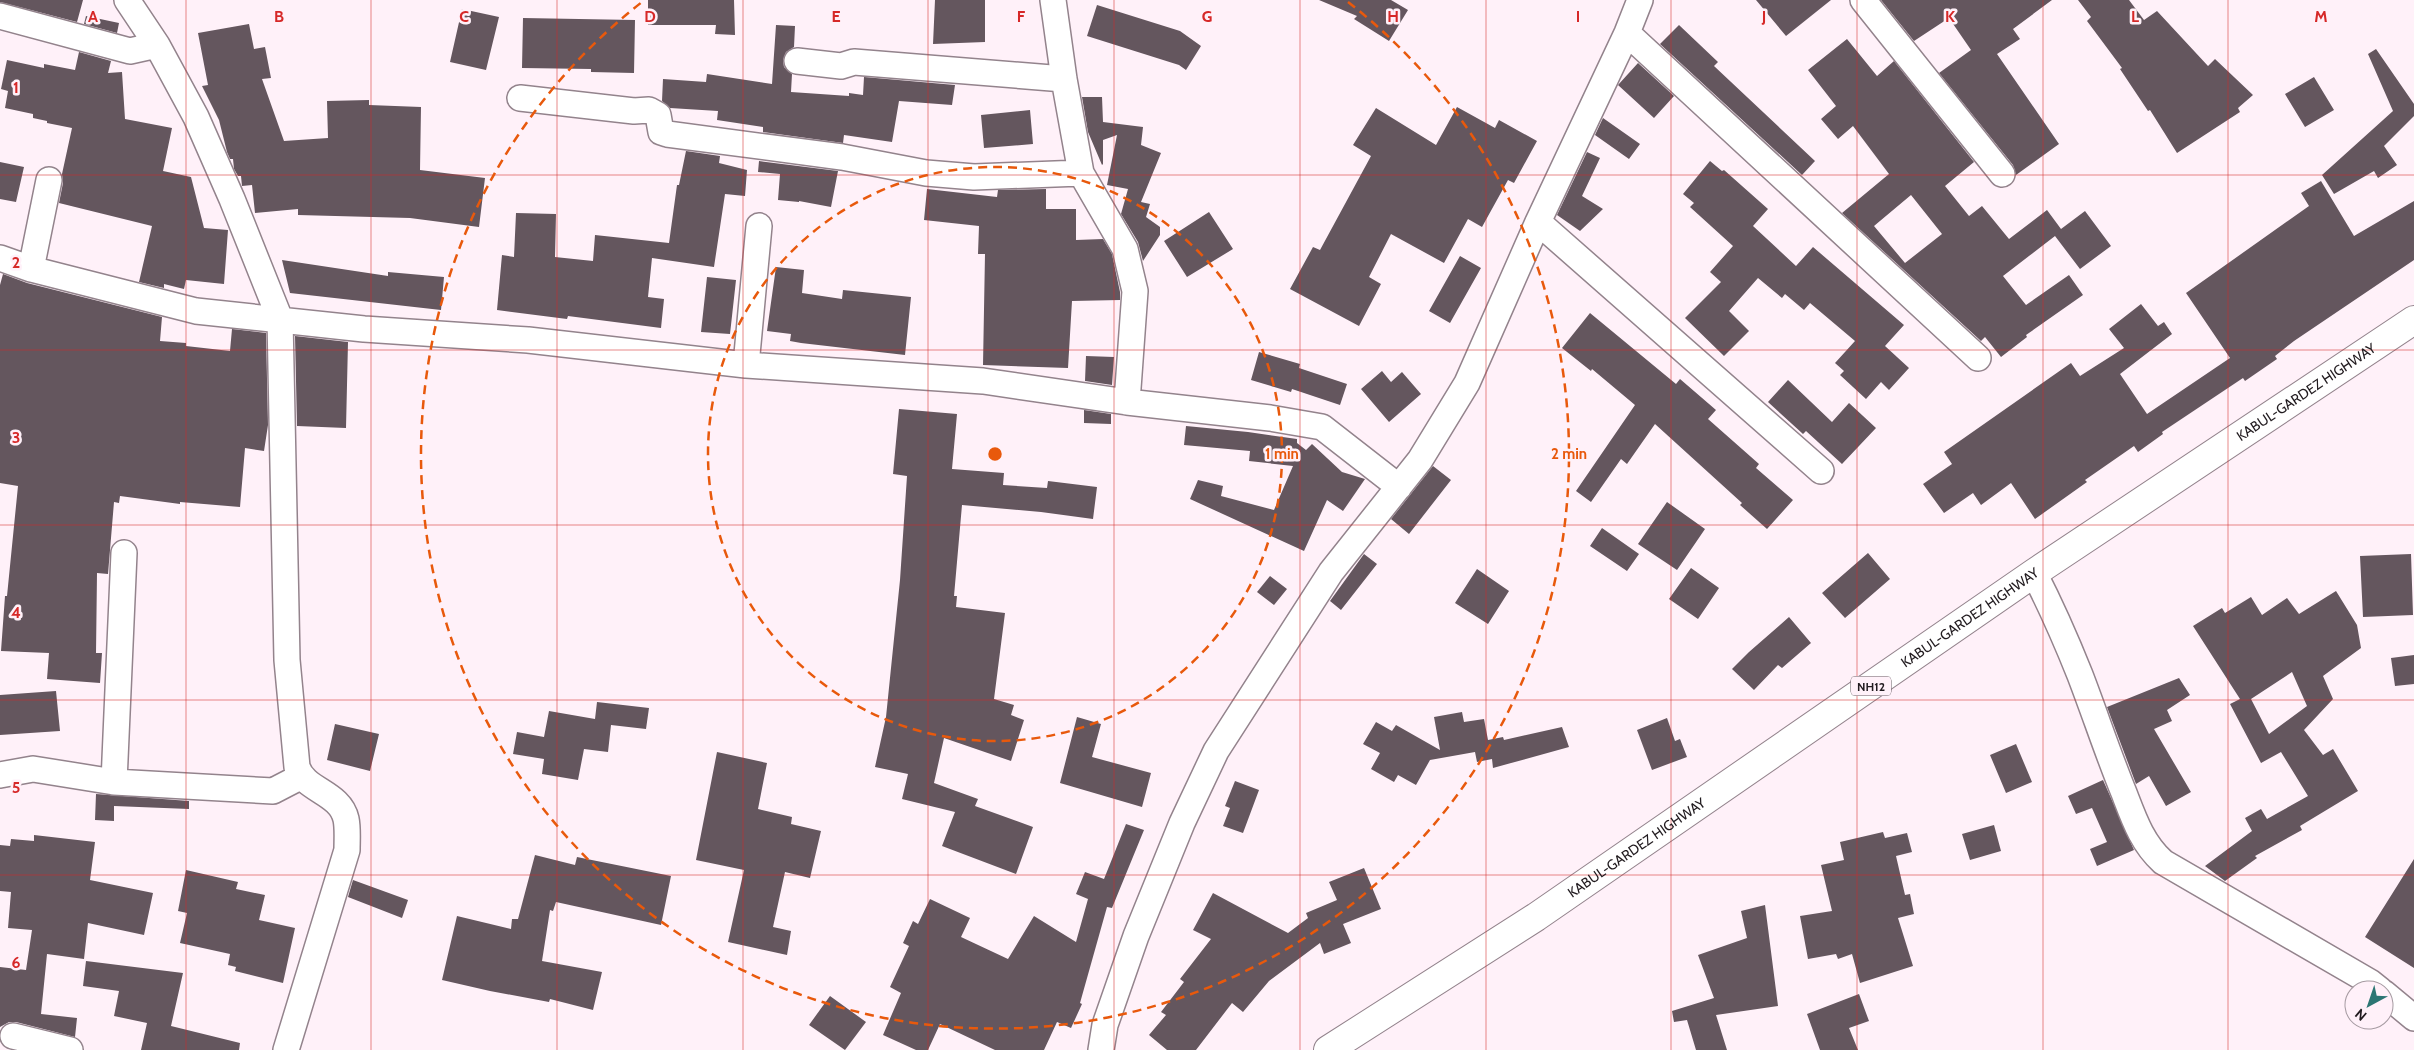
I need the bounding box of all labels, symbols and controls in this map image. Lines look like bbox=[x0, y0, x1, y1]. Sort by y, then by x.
text: A bbox=[88, 7, 98, 26]
text: B bbox=[274, 7, 284, 26]
text: C bbox=[459, 7, 469, 26]
text: D bbox=[644, 7, 656, 26]
text: E bbox=[831, 7, 841, 26]
text: F bbox=[1017, 7, 1026, 26]
text: G bbox=[1202, 7, 1212, 26]
text: H bbox=[1387, 7, 1399, 26]
text: I bbox=[1576, 7, 1580, 26]
text: J bbox=[1761, 7, 1766, 26]
text: K bbox=[1945, 7, 1955, 26]
text: L bbox=[2131, 7, 2139, 26]
text: M bbox=[2314, 7, 2328, 26]
text: 1 bbox=[13, 78, 19, 97]
text: 2 bbox=[12, 253, 20, 272]
street label: KABUL-GARDEZ HIGHWAY bbox=[2233, 338, 2380, 445]
text: 3 bbox=[12, 428, 20, 447]
centre of rings bbox=[986, 445, 1004, 463]
text: 1 min bbox=[1265, 445, 1299, 463]
text: 2 min bbox=[1551, 445, 1587, 463]
street label: KABUL-GARDEZ HIGHWAY bbox=[1897, 563, 2043, 671]
text: 4 bbox=[11, 603, 21, 622]
road number: NH12 bbox=[1851, 676, 1891, 696]
text: 5 bbox=[12, 778, 20, 797]
street label: KABUL-GARDEZ HIGHWAY bbox=[1564, 793, 1710, 902]
text: 6 bbox=[12, 953, 21, 972]
north arrow bbox=[2344, 980, 2394, 1030]
text: N bbox=[2351, 1005, 2370, 1025]

